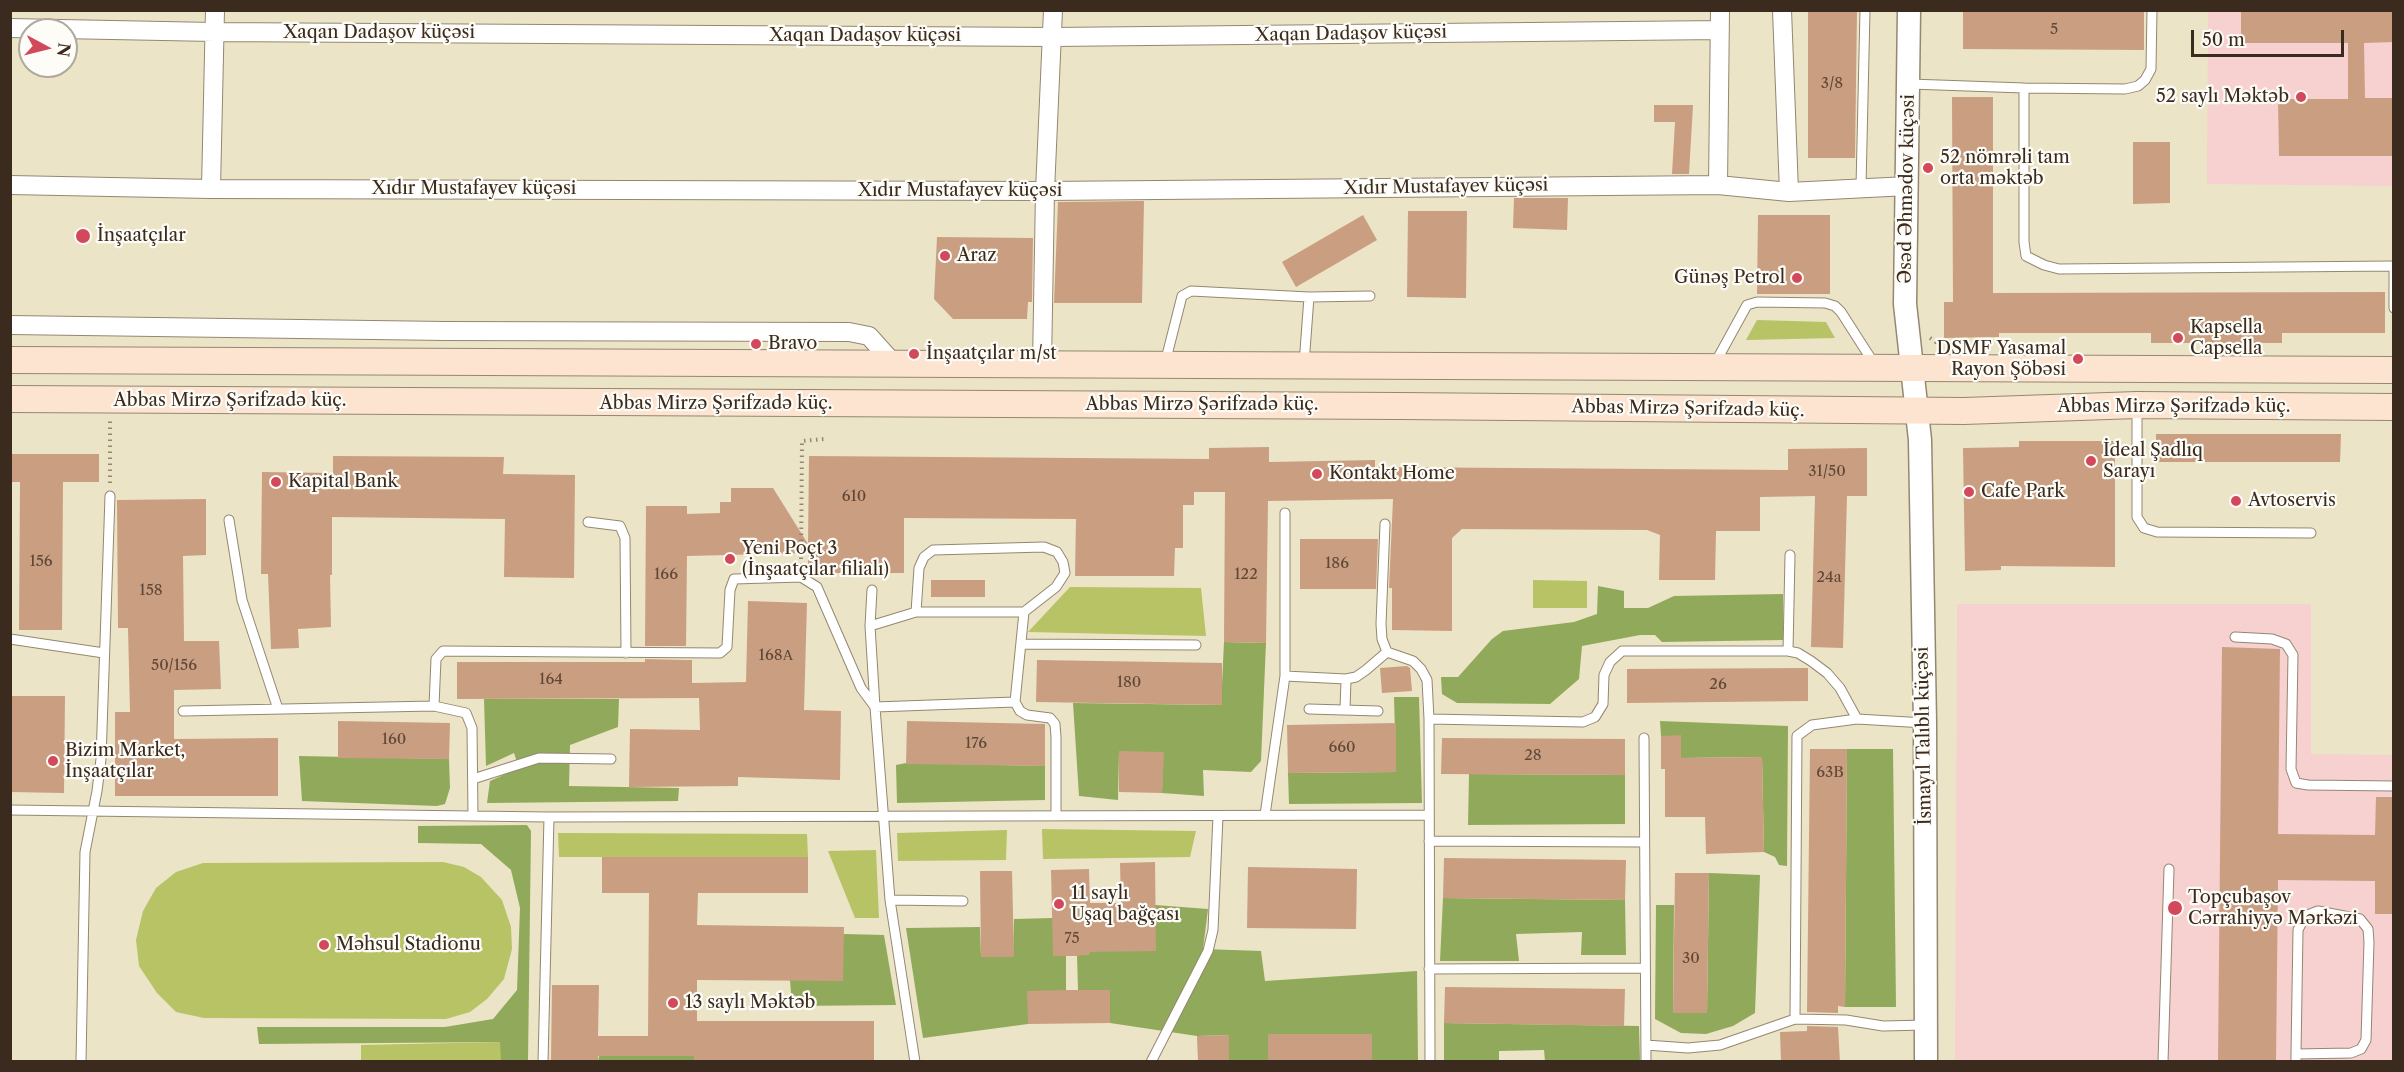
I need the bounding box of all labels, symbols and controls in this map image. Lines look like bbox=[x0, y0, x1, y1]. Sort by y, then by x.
north arrow bbox=[18, 18, 78, 78]
scale bar bbox=[2194, 18, 2347, 56]
house number: 5 bbox=[2050, 21, 2058, 39]
street label: Xaqan Dadaşov küçəsi bbox=[283, 22, 475, 44]
street label: Xaqan Dadaşov küçəsi bbox=[1255, 22, 1447, 46]
street label: Xaqan Dadaşov küçəsi bbox=[769, 25, 961, 47]
text: 50 m bbox=[2202, 29, 2245, 51]
text: N bbox=[53, 42, 75, 58]
house number: 3/8 bbox=[1821, 75, 1843, 93]
place label: 52 saylı Məktəb bbox=[2156, 86, 2289, 108]
marker: 52 saylı Məktəb bbox=[2294, 90, 2308, 104]
street label: Əsəd Əhmədov küçəsi bbox=[1895, 94, 1919, 284]
place label: 52 nömrəli tam orta məktəb bbox=[1940, 147, 2070, 190]
marker: 52 nömrəli tam orta məktəb bbox=[1921, 161, 1935, 175]
street label: Xıdır Mustafayev küçəsi bbox=[1344, 174, 1548, 200]
street label: Xıdır Mustafayev küçəsi bbox=[372, 178, 576, 200]
street label: Xıdır Mustafayev küçəsi bbox=[858, 180, 1062, 202]
place label: İnşaatçılar bbox=[97, 225, 186, 247]
marker: İnşaatçılar bbox=[74, 227, 92, 245]
place label: Araz bbox=[957, 245, 997, 267]
marker: Araz bbox=[938, 249, 952, 263]
place label: Günəş Petrol bbox=[1674, 267, 1785, 289]
marker: Günəş Petrol bbox=[1790, 271, 1804, 285]
place label: Kapsella Capsella bbox=[2190, 317, 2263, 360]
marker: Kapsella Capsella bbox=[2171, 331, 2185, 345]
place label: Bravo bbox=[768, 333, 817, 355]
marker: Bravo bbox=[749, 337, 763, 351]
place label: DSMF Yasamal Rayon Şöbəsi bbox=[1937, 338, 2066, 380]
place label: İnşaatçılar m/st bbox=[926, 343, 1057, 365]
marker: İnşaatçılar m/st bbox=[907, 347, 921, 361]
marker: DSMF Yasamal Rayon Şöbəsi bbox=[2071, 352, 2085, 366]
street label: Abbas Mirzə Şərifzadə küç. bbox=[113, 390, 347, 412]
street label: Abbas Mirzə Şərifzadə küç. bbox=[599, 393, 833, 415]
street label: Abbas Mirzə Şərifzadə küç. bbox=[1085, 394, 1319, 416]
street label: Abbas Mirzə Şərifzadə küç. bbox=[1571, 396, 1805, 422]
street label: Abbas Mirzə Şərifzadə küç. bbox=[2057, 396, 2291, 418]
place label: İdeal Şadlıq Sarayı bbox=[2103, 440, 2203, 482]
marker: İdeal Şadlıq Sarayı bbox=[2084, 454, 2098, 468]
place label: Kontakt Home bbox=[1329, 463, 1455, 485]
house number: 31/50 bbox=[1808, 463, 1846, 481]
marker: Kontakt Home bbox=[1310, 467, 1324, 481]
place label: Kapital Bank bbox=[288, 471, 398, 493]
marker: Kapital Bank bbox=[269, 475, 283, 489]
place label: Cafe Park bbox=[1981, 481, 2065, 503]
marker: Cafe Park bbox=[1962, 485, 1976, 499]
house number: 610 bbox=[842, 488, 866, 506]
place label: Avtoservis bbox=[2248, 490, 2336, 512]
marker: Avtoservis bbox=[2229, 494, 2243, 508]
place label: Yeni Poçt 3 (İnşaatçılar filialı) bbox=[742, 538, 889, 580]
marker: Yeni Poçt 3 (İnşaatçılar filialı) bbox=[723, 552, 737, 566]
house number: 156 bbox=[29, 553, 53, 571]
house number: 186 bbox=[1325, 555, 1349, 573]
house number: 166 bbox=[654, 566, 678, 584]
house number: 122 bbox=[1234, 566, 1258, 584]
house number: 24a bbox=[1816, 569, 1842, 587]
house number: 158 bbox=[139, 582, 163, 600]
street label: İsmayıl Talıblı küçəsi bbox=[1912, 646, 1936, 826]
house number: 168А bbox=[759, 647, 793, 665]
house number: 50/156 bbox=[151, 657, 197, 675]
house number: 164 bbox=[539, 671, 563, 689]
house number: 180 bbox=[1117, 674, 1141, 692]
house number: 26 bbox=[1709, 676, 1727, 694]
house number: 160 bbox=[382, 731, 406, 749]
house number: 176 bbox=[965, 735, 987, 753]
house number: 660 bbox=[1328, 739, 1356, 757]
place label: Bizim Market, İnşaatçılar bbox=[65, 740, 185, 783]
house number: 28 bbox=[1524, 747, 1542, 765]
marker: Bizim Market, İnşaatçılar bbox=[46, 754, 60, 768]
house number: 63B bbox=[1816, 764, 1844, 782]
place label: 11 saylı Uşaq bağçası bbox=[1071, 883, 1179, 926]
place label: Topçubaşov Cərrahiyyə Mərkəzi bbox=[2188, 887, 2358, 930]
marker: 11 saylı Uşaq bağçası bbox=[1052, 897, 1066, 911]
marker: Topçubaşov Cərrahiyyə Mərkəzi bbox=[2166, 899, 2184, 917]
house number: 75 bbox=[1064, 930, 1080, 948]
place label: Məhsul Stadionu bbox=[336, 934, 481, 956]
marker: Məhsul Stadionu bbox=[317, 938, 331, 952]
house number: 30 bbox=[1682, 950, 1700, 968]
place label: 13 saylı Məktəb bbox=[685, 992, 815, 1014]
marker: 13 saylı Məktəb bbox=[666, 996, 680, 1010]

